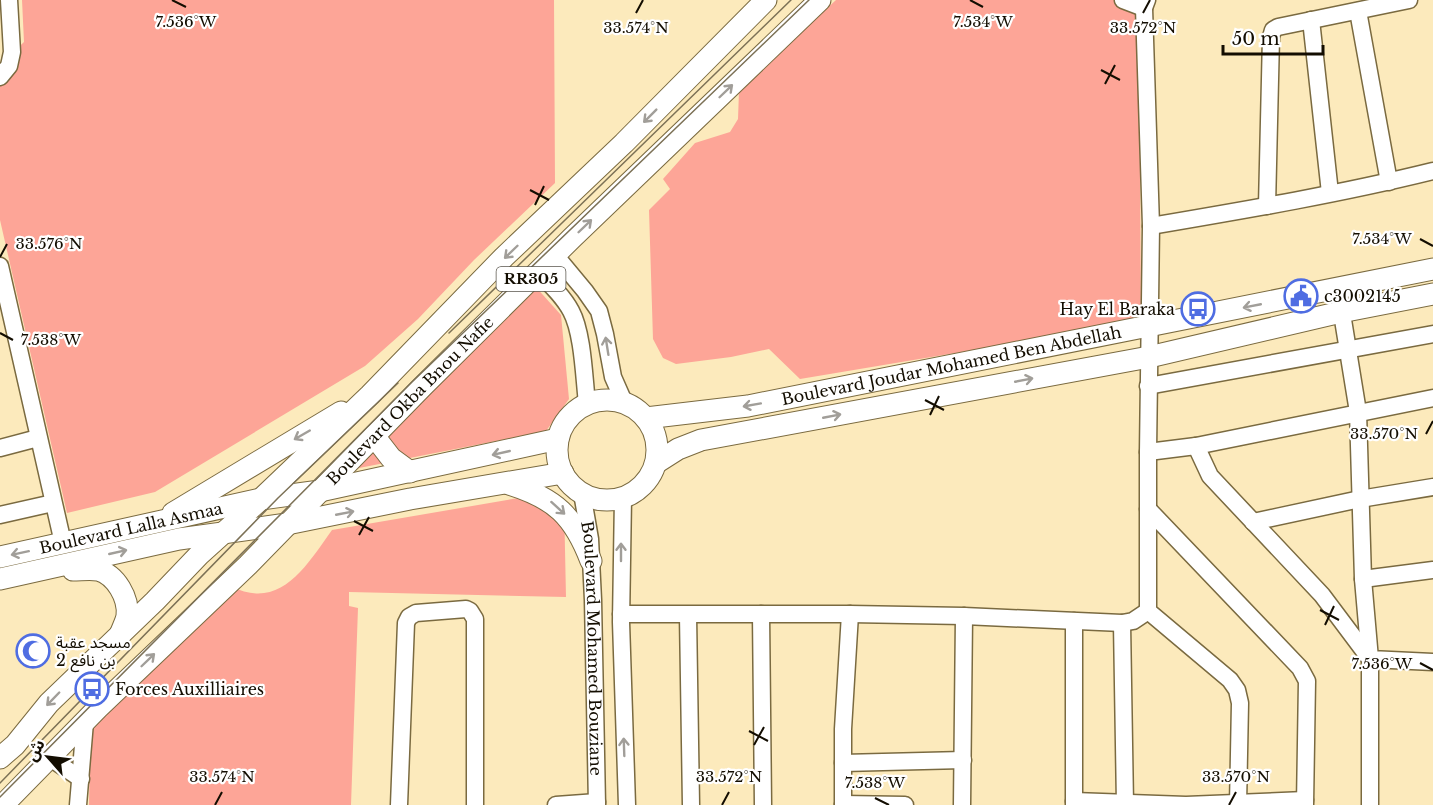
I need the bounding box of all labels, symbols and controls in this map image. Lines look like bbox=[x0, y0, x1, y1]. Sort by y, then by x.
text: 7.536°W bbox=[156, 12, 217, 31]
text: 7.534°W bbox=[953, 12, 1013, 31]
text: 33.574°N bbox=[603, 18, 669, 37]
text: 33.572°N bbox=[1110, 18, 1176, 37]
scale bar bbox=[1223, 18, 1324, 56]
text: 50 m bbox=[1232, 28, 1280, 50]
one-way arrow bbox=[718, 83, 733, 98]
one-way arrow bbox=[643, 108, 658, 123]
one-way arrow bbox=[577, 219, 592, 233]
text: 7.534°W bbox=[1352, 229, 1412, 248]
text: 33.576°N bbox=[16, 234, 82, 253]
one-way arrow bbox=[503, 244, 518, 259]
road number: RR305 bbox=[496, 267, 566, 291]
public building icon: c3002145 bbox=[1283, 278, 1319, 314]
place label: c3002145 bbox=[1324, 286, 1401, 306]
bus stop icon: Hay El Baraka bbox=[1180, 291, 1216, 327]
place label: Hay El Baraka bbox=[1060, 299, 1175, 319]
one-way arrow bbox=[1243, 301, 1263, 312]
street label: Boulevard Okba Bnou Nafie bbox=[322, 312, 498, 489]
street label: Boulevard Joudar Mohamed Ben Abdellah bbox=[780, 322, 1123, 409]
text: 7.538°W bbox=[21, 330, 82, 349]
one-way arrow bbox=[602, 337, 613, 357]
one-way arrow bbox=[1014, 374, 1033, 385]
one-way arrow bbox=[743, 400, 762, 411]
one-way arrow bbox=[822, 410, 842, 421]
text: 33.570°N bbox=[1350, 424, 1418, 443]
one-way arrow bbox=[294, 429, 311, 441]
one-way arrow bbox=[492, 447, 511, 459]
street label: Boulevard Lalla Asmaa bbox=[37, 498, 224, 558]
one-way arrow bbox=[550, 501, 565, 515]
one-way arrow bbox=[335, 506, 354, 518]
street label: Boulevard Mohamed Bouziane bbox=[577, 519, 606, 776]
one-way arrow bbox=[615, 542, 627, 562]
one-way arrow bbox=[109, 546, 128, 558]
one-way arrow bbox=[11, 548, 30, 559]
place label: مسجد عقبة بن نافع 2 bbox=[56, 632, 131, 673]
mosque icon: مسجد عقبة بن نافع 2 bbox=[15, 633, 51, 669]
one-way arrow bbox=[141, 652, 156, 667]
text: 7.536°W bbox=[1352, 654, 1413, 673]
bus stop icon: Forces Auxilliaires bbox=[74, 671, 110, 707]
place label: Forces Auxilliaires bbox=[115, 679, 264, 699]
one-way arrow bbox=[46, 692, 60, 707]
north arrow bbox=[18, 727, 78, 787]
text: ش bbox=[21, 736, 49, 764]
one-way arrow bbox=[619, 737, 630, 757]
text: 33.574°N bbox=[189, 767, 255, 786]
text: 33.572°N bbox=[696, 767, 762, 786]
text: 33.570°N bbox=[1202, 767, 1270, 786]
text: 7.538°W bbox=[845, 773, 906, 792]

